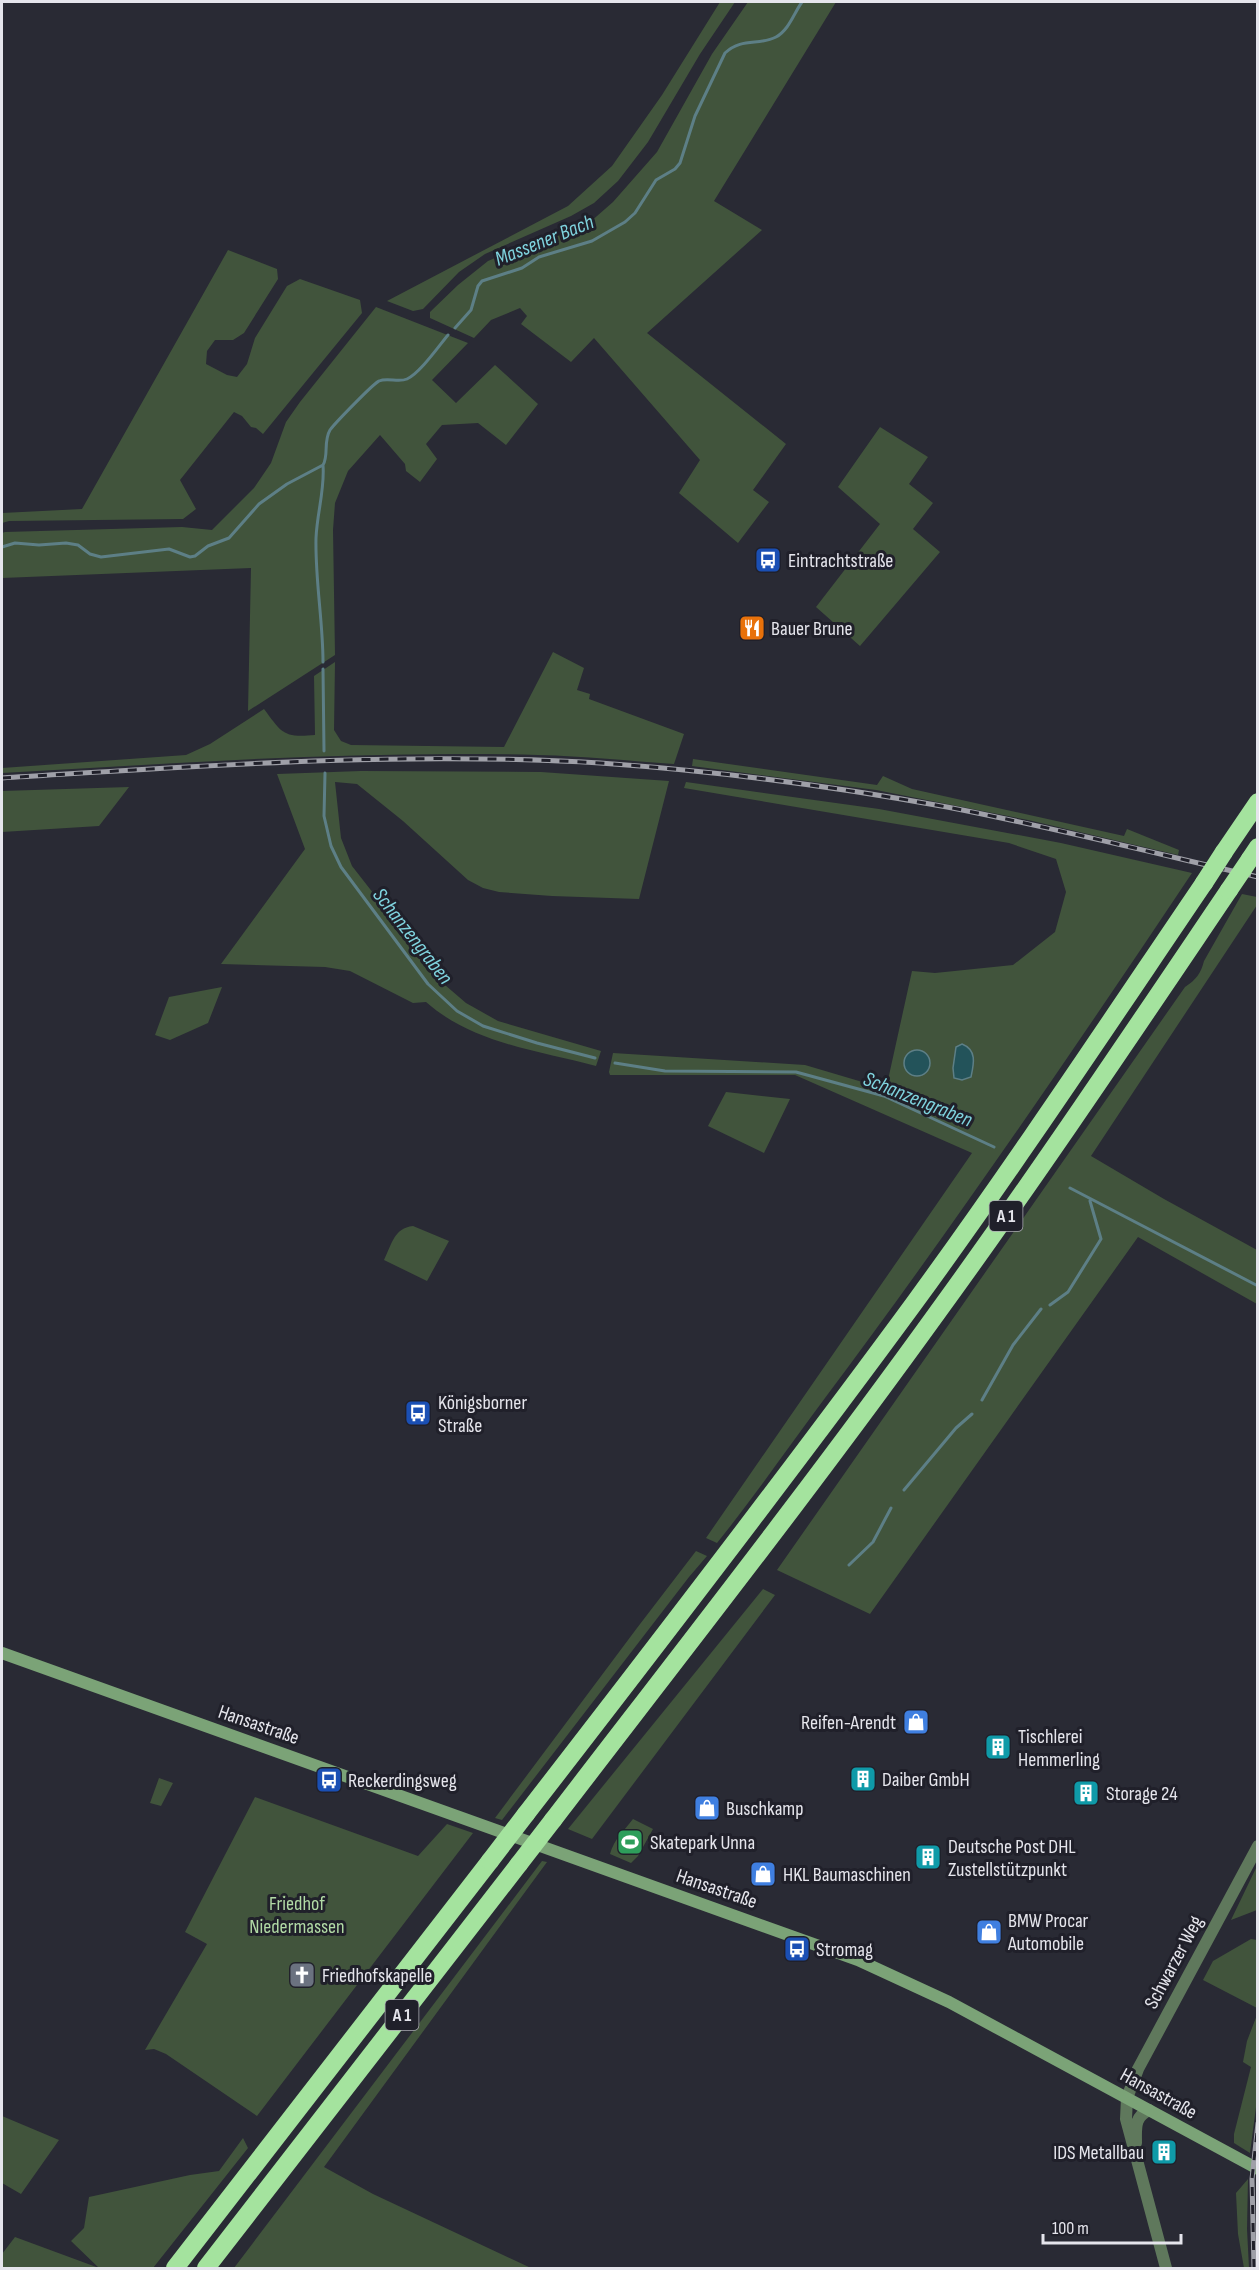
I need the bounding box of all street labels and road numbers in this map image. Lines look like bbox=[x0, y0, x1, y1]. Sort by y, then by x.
road number: A 1 bbox=[990, 1201, 1022, 1231]
street label: Hansastraße bbox=[215, 1700, 302, 1750]
street label: Hansastraße bbox=[673, 1864, 760, 1914]
street label: Schwarzer Weg bbox=[1139, 1912, 1208, 2013]
road number: A 1 bbox=[386, 2000, 418, 2030]
street label: Hansastraße bbox=[1116, 2063, 1201, 2125]

